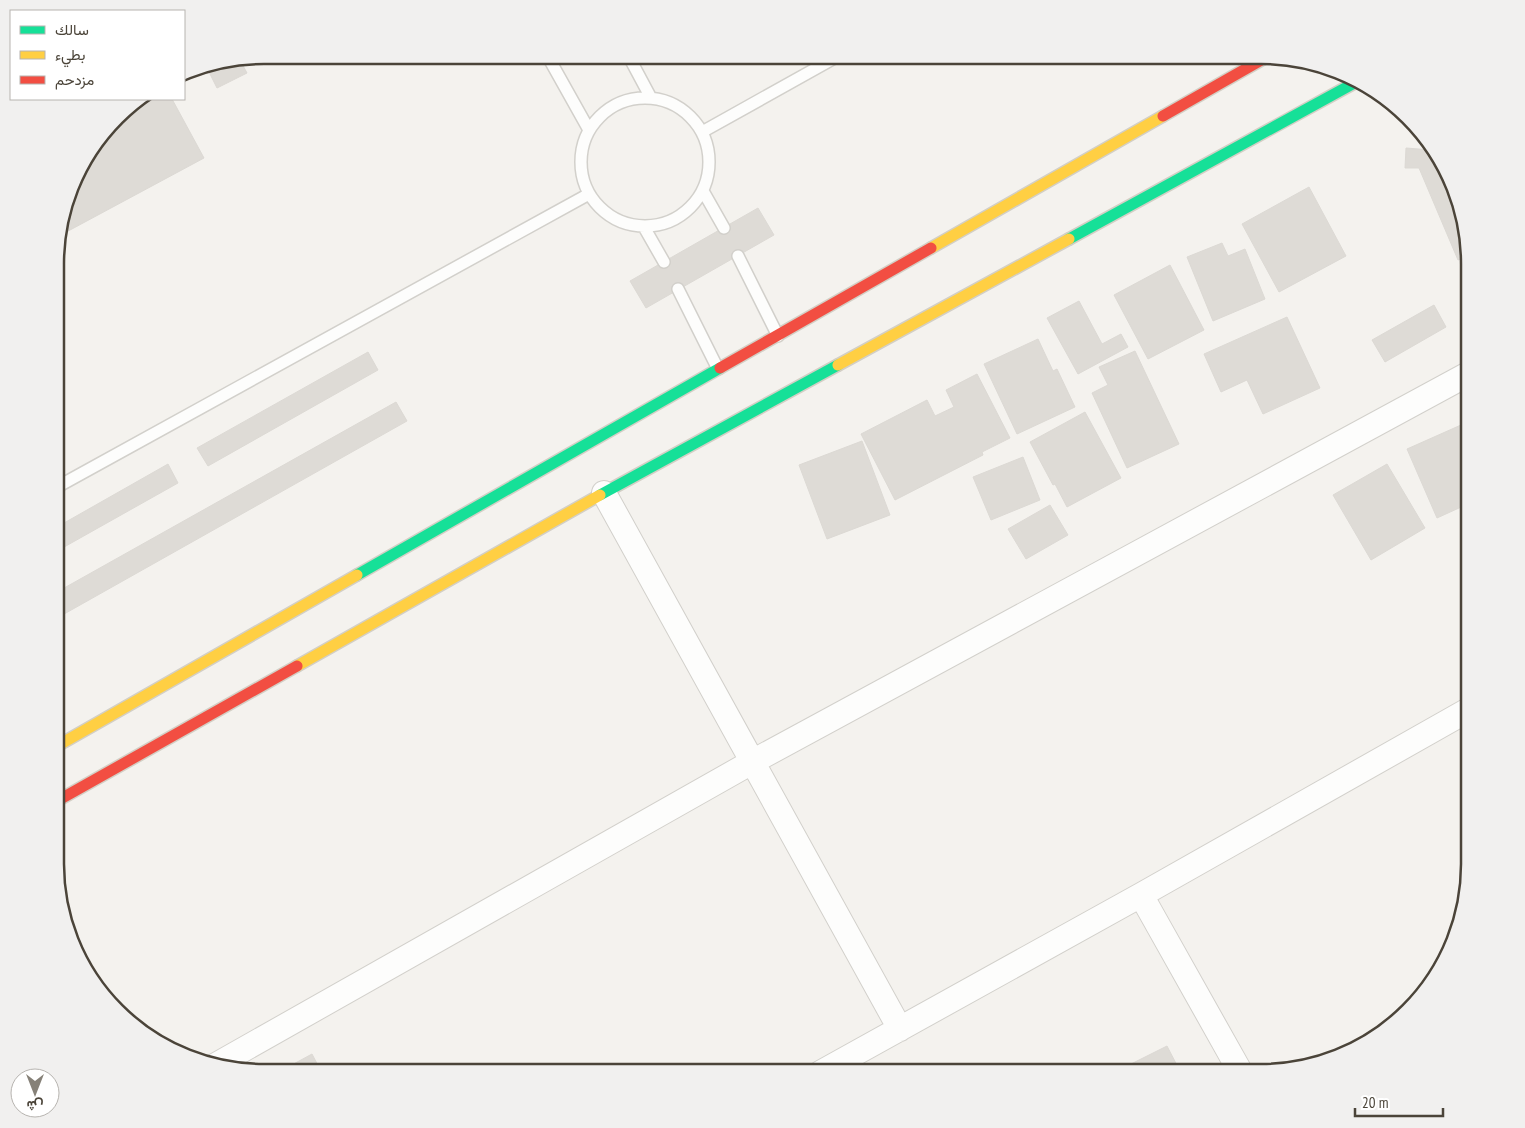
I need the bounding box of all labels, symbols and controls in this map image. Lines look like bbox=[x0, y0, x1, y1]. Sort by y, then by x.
legend bbox=[10, 10, 185, 100]
text: سالك bbox=[55, 20, 89, 39]
text: بطيء bbox=[55, 45, 85, 68]
text: مزدحم bbox=[55, 70, 94, 90]
north arrow bbox=[10, 1068, 60, 1118]
scale bar bbox=[1355, 1086, 1442, 1118]
text: 20 m bbox=[1362, 1093, 1388, 1112]
text: ش bbox=[26, 1097, 43, 1115]

